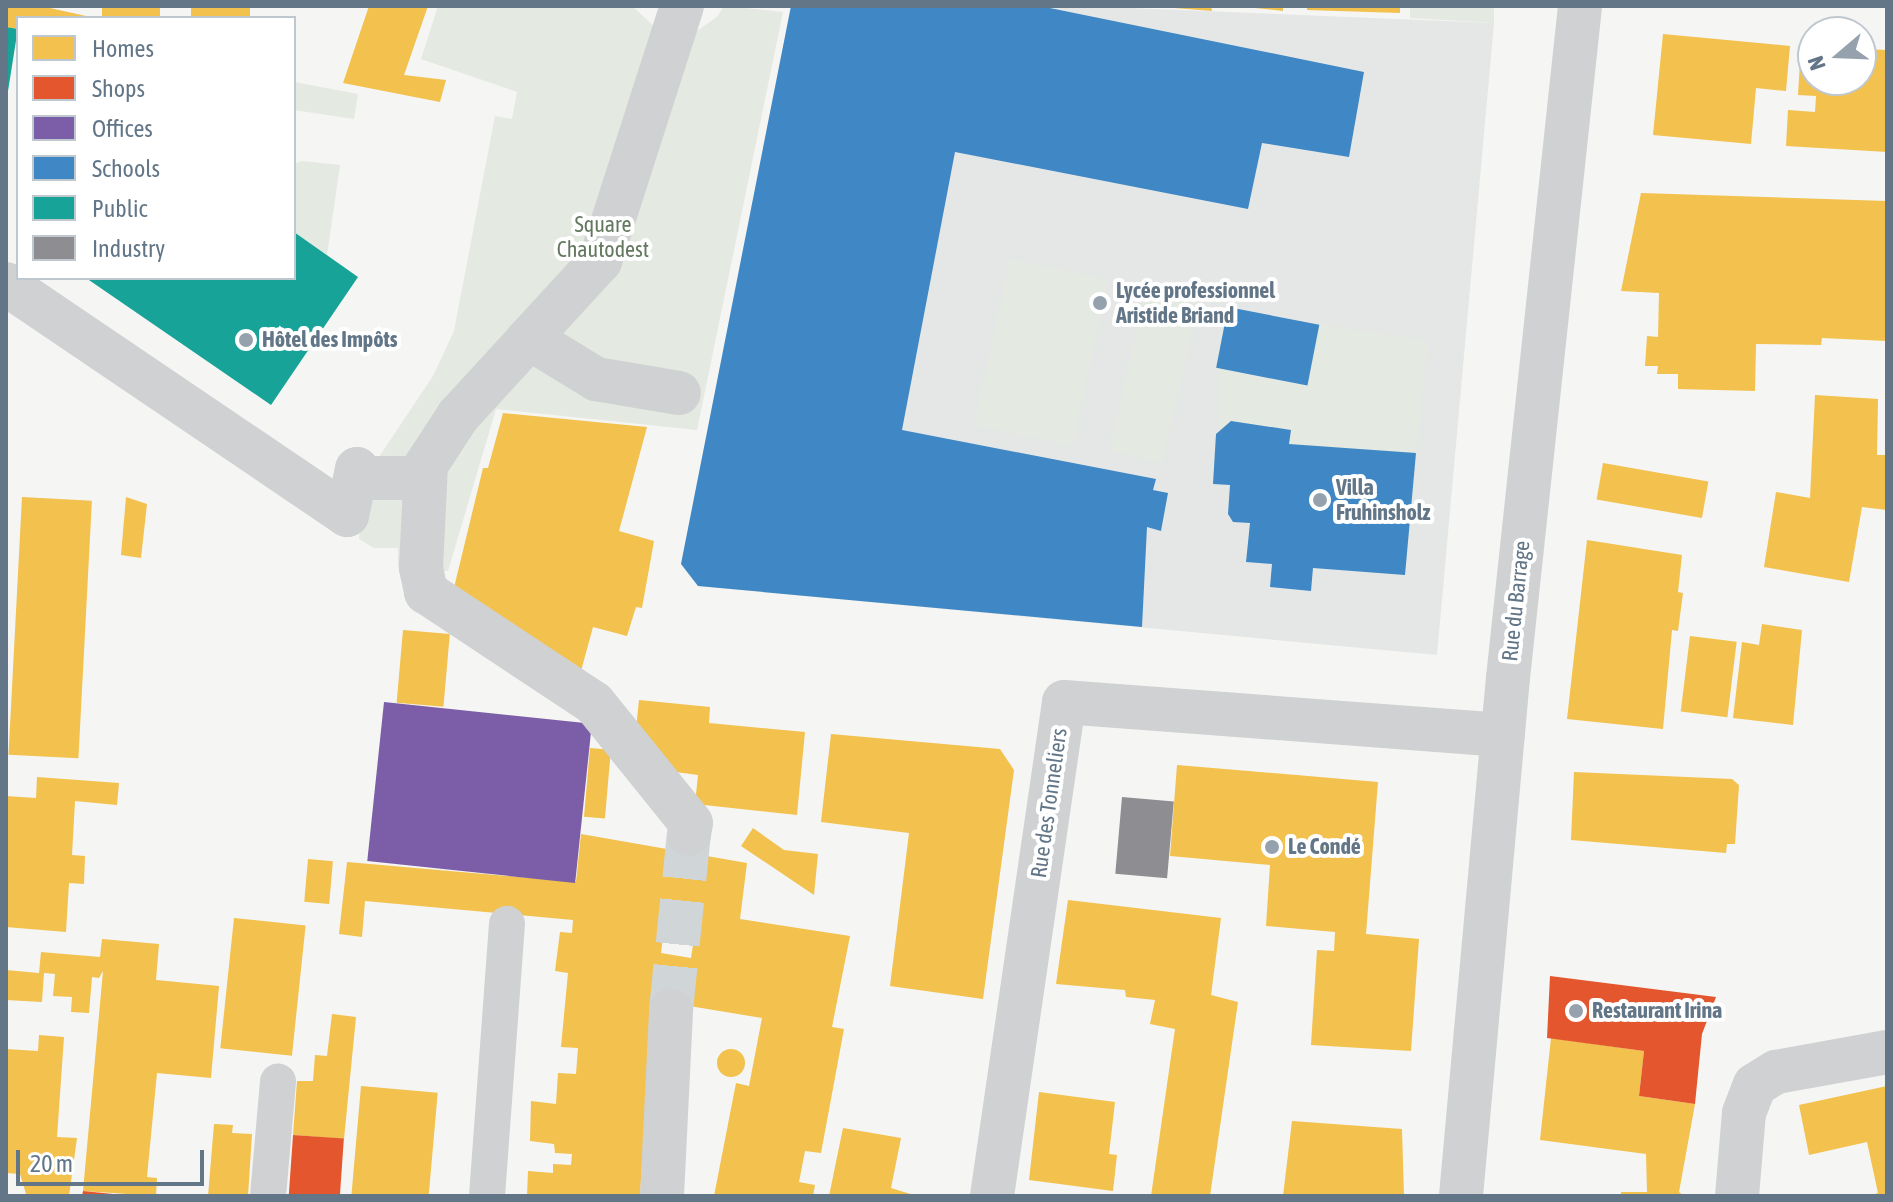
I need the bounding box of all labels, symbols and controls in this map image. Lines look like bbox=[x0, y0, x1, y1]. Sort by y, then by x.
legend bbox=[16, 16, 296, 280]
north arrow bbox=[1797, 16, 1877, 96]
text: Homes bbox=[92, 35, 154, 62]
text: N bbox=[1802, 53, 1831, 74]
text: Shops bbox=[92, 75, 145, 102]
text: Offices bbox=[92, 115, 153, 142]
text: Schools bbox=[92, 155, 160, 182]
text: Public bbox=[92, 195, 148, 222]
park label: Square Chautodest bbox=[557, 211, 649, 262]
text: Industry bbox=[92, 235, 165, 262]
place label: Lycée professionnel Aristide Briand bbox=[1116, 277, 1275, 328]
marker: Lycée professionnel Aristide Briand bbox=[1091, 294, 1109, 312]
place label: Hôtel des Impôts bbox=[262, 327, 398, 353]
marker: Hôtel des Impôts bbox=[237, 331, 255, 349]
place label: Villa Fruhinsholz bbox=[1336, 474, 1430, 526]
marker: Villa Fruhinsholz bbox=[1311, 491, 1329, 509]
street label: Rue du Barrage bbox=[1497, 539, 1535, 663]
street label: Rue des Tonneliers bbox=[1025, 726, 1073, 880]
place label: Le Condé bbox=[1288, 834, 1361, 860]
marker: Le Condé bbox=[1263, 838, 1281, 856]
place label: Restaurant Irina bbox=[1592, 998, 1722, 1024]
marker: Restaurant Irina bbox=[1567, 1002, 1585, 1020]
scale bar bbox=[20, 1134, 208, 1184]
text: 20 m bbox=[30, 1150, 73, 1177]

